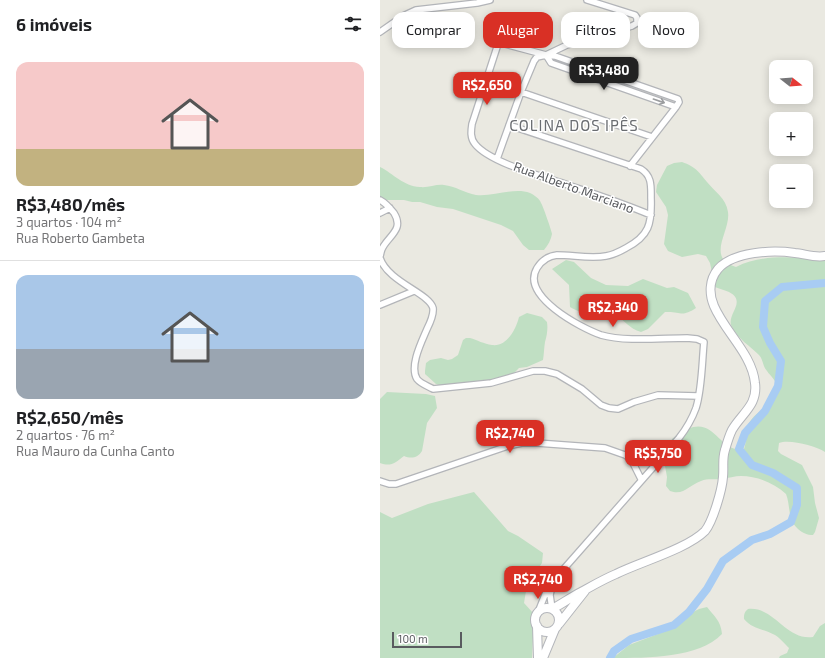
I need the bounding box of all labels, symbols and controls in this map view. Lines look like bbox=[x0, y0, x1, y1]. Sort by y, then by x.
chip: Comprar bbox=[392, 12, 475, 48]
chip: Alugar bbox=[483, 12, 553, 48]
chip: Filtros bbox=[561, 12, 630, 48]
chip: Novo bbox=[638, 12, 699, 48]
icon: filters bbox=[342, 13, 364, 35]
text: 6 imóveis bbox=[16, 14, 92, 34]
pin: R$3,480 bbox=[567, 57, 641, 91]
north arrow bbox=[769, 60, 813, 104]
map controls bbox=[769, 60, 813, 208]
text: R$3,480 bbox=[579, 62, 630, 78]
pin: R$2,650 bbox=[450, 72, 524, 106]
text: R$2,650 bbox=[462, 77, 512, 93]
icon: home bbox=[154, 88, 226, 160]
one-way arrow bbox=[652, 97, 664, 105]
button: + bbox=[769, 112, 813, 156]
district label: COLINA DOS IPÊS bbox=[509, 116, 639, 134]
street label: Rua Alberto Marciano bbox=[511, 158, 637, 216]
button: − bbox=[769, 164, 813, 208]
text: R$3,480/mês bbox=[16, 194, 125, 214]
text: 3 quartos · 104 m² bbox=[16, 214, 122, 230]
text: Rua Roberto Gambeta bbox=[16, 230, 145, 246]
pin: R$2,340 bbox=[576, 294, 650, 328]
text: R$2,340 bbox=[588, 299, 638, 315]
icon: home bbox=[154, 301, 226, 373]
text: R$2,650/mês bbox=[16, 407, 123, 427]
pin: R$2,740 bbox=[473, 420, 547, 454]
text: R$2,740 bbox=[485, 425, 535, 441]
text: 2 quartos · 76 m² bbox=[16, 427, 115, 443]
pin: R$5,750 bbox=[621, 440, 695, 474]
text: Rua Mauro da Cunha Canto bbox=[16, 443, 175, 459]
text: R$5,750 bbox=[634, 445, 682, 461]
pin: R$2,740 bbox=[501, 566, 575, 600]
text: R$2,740 bbox=[513, 571, 563, 587]
scale bar bbox=[392, 630, 462, 649]
text: 100 m bbox=[398, 632, 428, 645]

